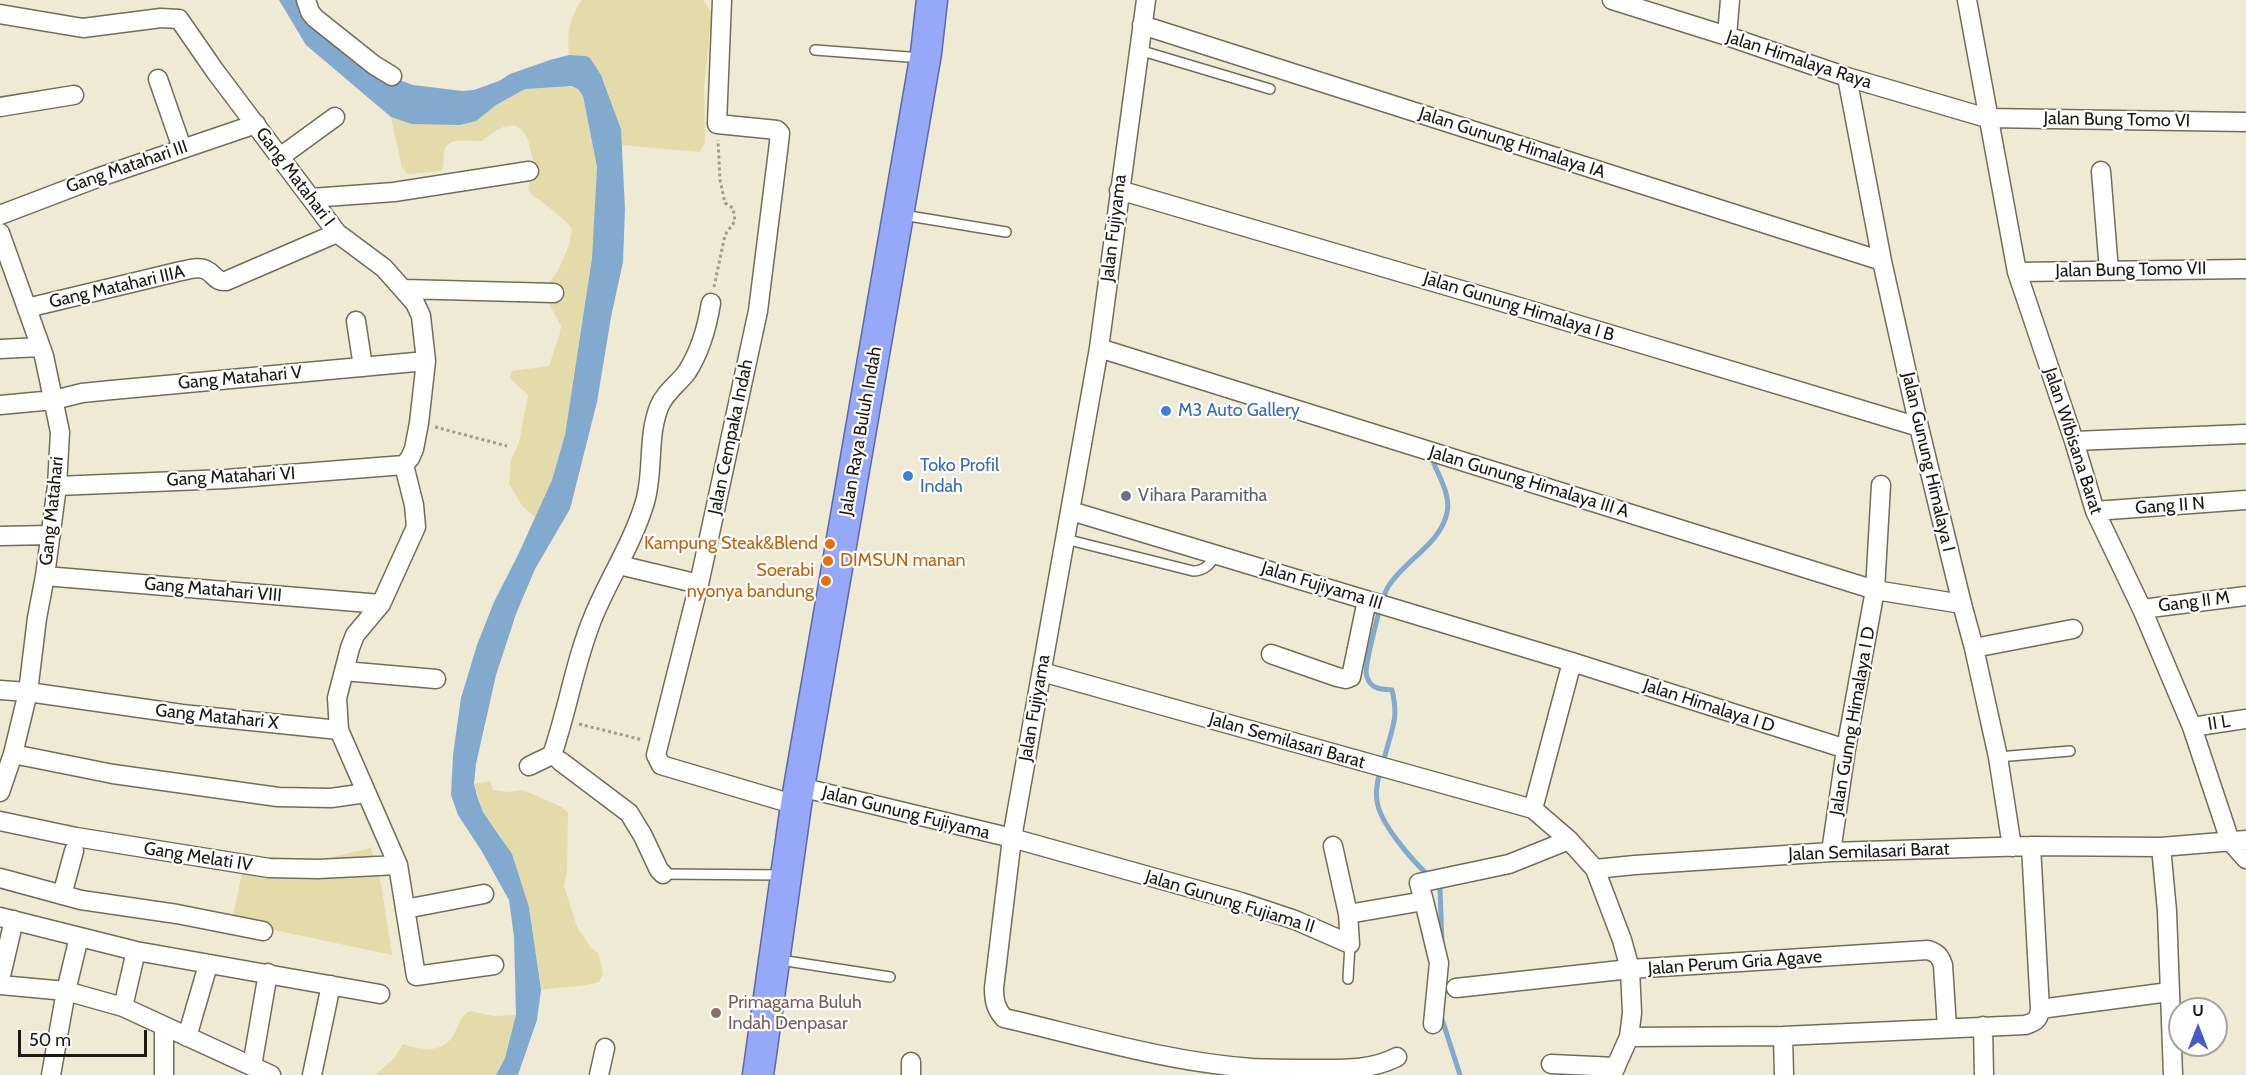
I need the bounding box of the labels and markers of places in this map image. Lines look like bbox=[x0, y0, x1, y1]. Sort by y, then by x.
place label: M3 Auto Gallery bbox=[1178, 400, 1300, 422]
marker: M3 Auto Gallery bbox=[1159, 404, 1173, 418]
place label: Toko Profil Indah bbox=[920, 455, 999, 498]
marker: Toko Profil Indah bbox=[901, 469, 915, 483]
place label: Vihara Paramitha bbox=[1138, 485, 1267, 507]
marker: Vihara Paramitha bbox=[1119, 489, 1133, 503]
place label: Kampung Steak&Blend bbox=[644, 533, 818, 555]
marker: Kampung Steak&Blend bbox=[823, 537, 837, 551]
place label: DIMSUN manan bbox=[840, 550, 966, 572]
marker: DIMSUN manan bbox=[821, 554, 835, 568]
place label: Soerabi nyonya bandung bbox=[687, 560, 814, 602]
marker: Soerabi nyonya bandung bbox=[819, 574, 833, 588]
place label: Primagama Buluh Indah Denpasar bbox=[728, 992, 862, 1034]
marker: Primagama Buluh Indah Denpasar bbox=[709, 1006, 723, 1020]

